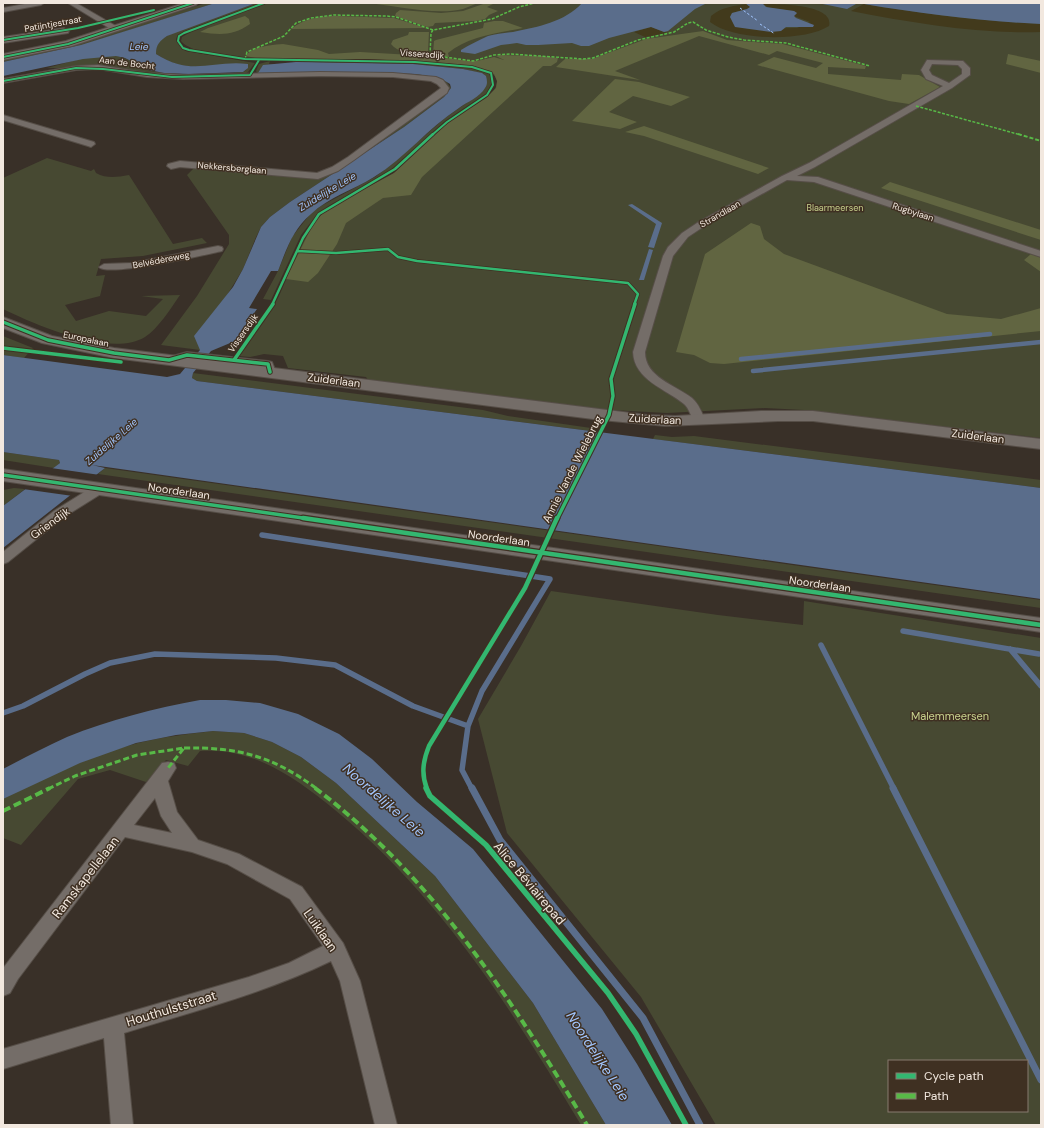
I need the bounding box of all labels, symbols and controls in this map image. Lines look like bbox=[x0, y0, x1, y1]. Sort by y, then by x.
street label: Patijntjestraat bbox=[23, 13, 83, 35]
water label: Leie bbox=[130, 40, 149, 53]
street label: Vissersdijk bbox=[399, 46, 445, 62]
street label: Aan de Bocht bbox=[98, 54, 156, 72]
street label: Nekkersberglaan bbox=[197, 159, 267, 177]
water label: Zuidelijke Leie bbox=[296, 169, 359, 214]
street label: Strandlaan bbox=[698, 198, 742, 230]
street label: Rugbylaan bbox=[891, 200, 935, 224]
park label: Blaarmeersen bbox=[807, 202, 863, 214]
street label: Belvédèreweg bbox=[131, 249, 191, 271]
street label: Vissersdijk bbox=[225, 311, 261, 355]
street label: Europalaan bbox=[62, 328, 110, 350]
street label: Zuiderlaan bbox=[307, 370, 361, 390]
street label: Zuiderlaan bbox=[628, 411, 682, 427]
street label: Annie Vande Wielebrug bbox=[539, 413, 605, 525]
water label: Zuidelijke Leie bbox=[83, 415, 140, 468]
street label: Zuiderlaan bbox=[951, 426, 1005, 446]
street label: Noorderlaan bbox=[147, 480, 211, 502]
street label: Griendijk bbox=[28, 504, 73, 542]
street label: Noorderlaan bbox=[467, 527, 531, 549]
street label: Noorderlaan bbox=[788, 573, 852, 595]
park label: Malemmeersen bbox=[911, 709, 989, 723]
water label: Noordelijke Leie bbox=[339, 759, 429, 841]
street label: Ramskapellelaan bbox=[48, 833, 123, 922]
street label: Alice Béviairepad bbox=[490, 838, 569, 928]
street label: Luiklaan bbox=[300, 906, 341, 955]
street label: Houthulststraat bbox=[124, 987, 218, 1030]
water label: Noordelijke Leie bbox=[562, 1008, 634, 1104]
legend bbox=[888, 1060, 1028, 1112]
text: Cycle path bbox=[924, 1068, 984, 1084]
text: Path bbox=[924, 1088, 949, 1104]

